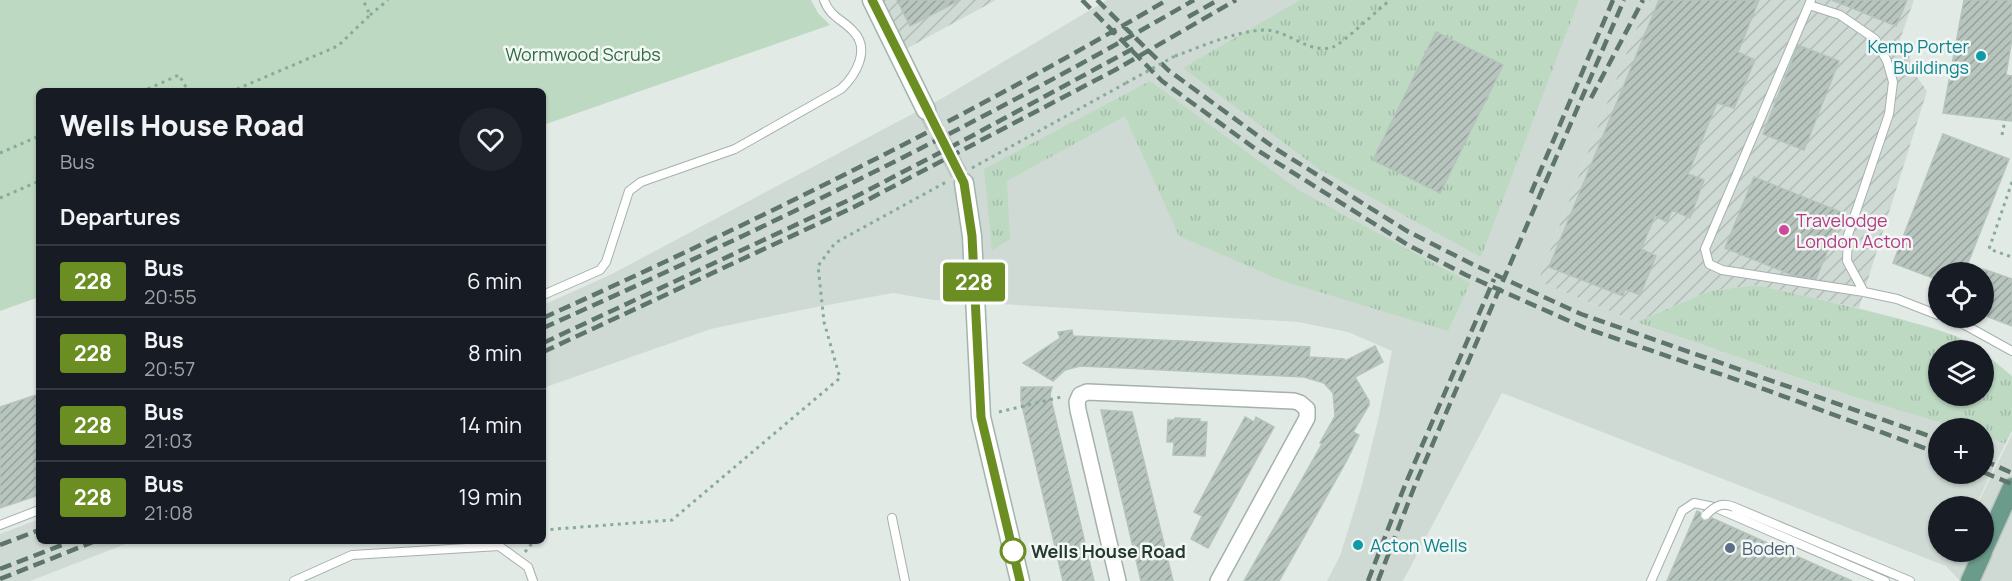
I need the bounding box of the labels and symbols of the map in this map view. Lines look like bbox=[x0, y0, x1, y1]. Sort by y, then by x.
place label: Kemp Porter Buildings bbox=[1867, 34, 1970, 79]
park label: Wormwood Scrubs bbox=[505, 42, 661, 66]
marker: Kemp Porter Buildings bbox=[1974, 49, 1988, 63]
place label: Travelodge London Acton bbox=[1796, 208, 1912, 253]
marker: Travelodge London Acton bbox=[1777, 223, 1791, 237]
line badge: 228 bbox=[940, 262, 1008, 302]
place label: Acton Wells bbox=[1370, 533, 1467, 557]
place label: Boden bbox=[1742, 536, 1795, 560]
marker: Wells House Road bbox=[1000, 538, 1026, 564]
marker: Acton Wells bbox=[1351, 538, 1365, 552]
place label: Wells House Road bbox=[1031, 539, 1186, 563]
marker: Boden bbox=[1723, 541, 1737, 555]

